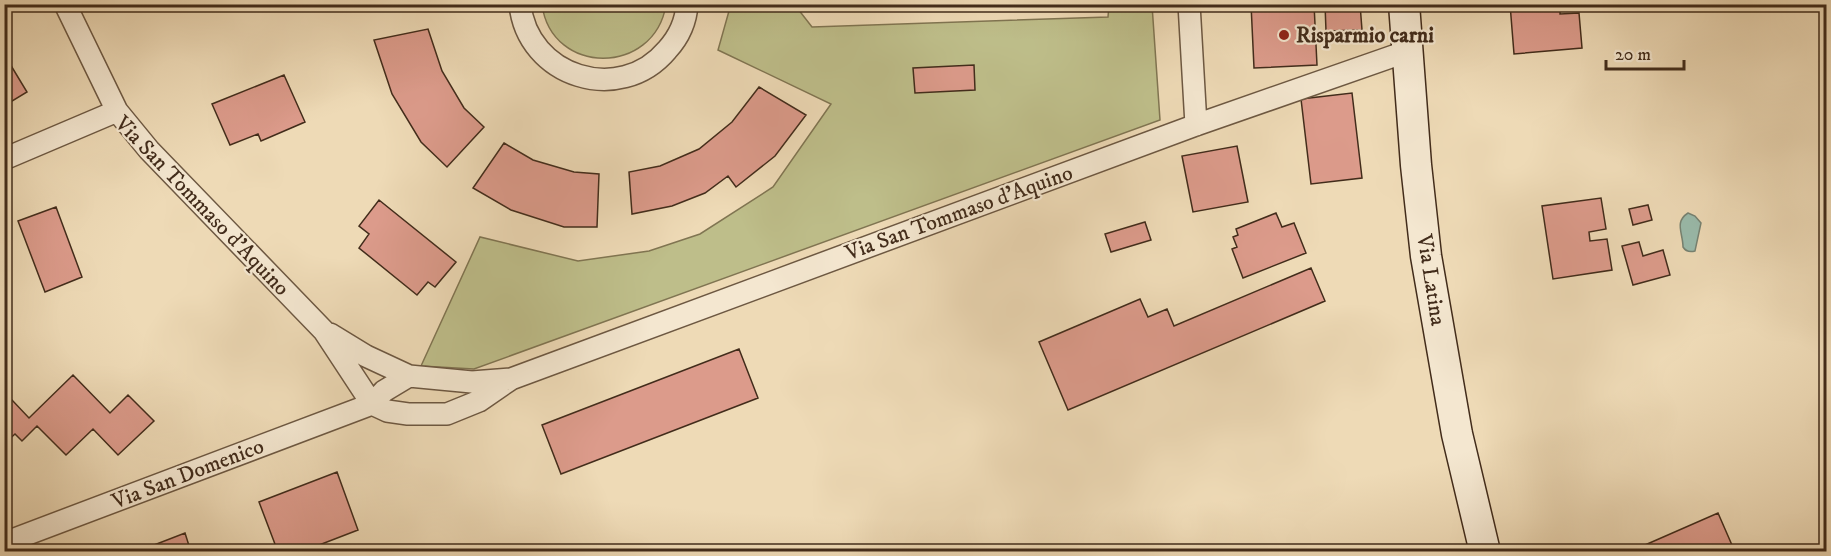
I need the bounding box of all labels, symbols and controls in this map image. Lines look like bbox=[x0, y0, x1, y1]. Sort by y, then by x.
place label: Risparmio carni bbox=[1296, 22, 1434, 49]
marker: Risparmio carni bbox=[1277, 28, 1291, 42]
scale bar bbox=[1606, 33, 1684, 71]
text: 20 m bbox=[1615, 44, 1651, 66]
street label: Via San Tommaso d'Aquino bbox=[108, 110, 295, 302]
street label: Via San Tommaso d'Aquino bbox=[841, 159, 1076, 267]
street label: Via Latina bbox=[1410, 231, 1452, 328]
street label: Via San Domenico bbox=[107, 433, 268, 516]

